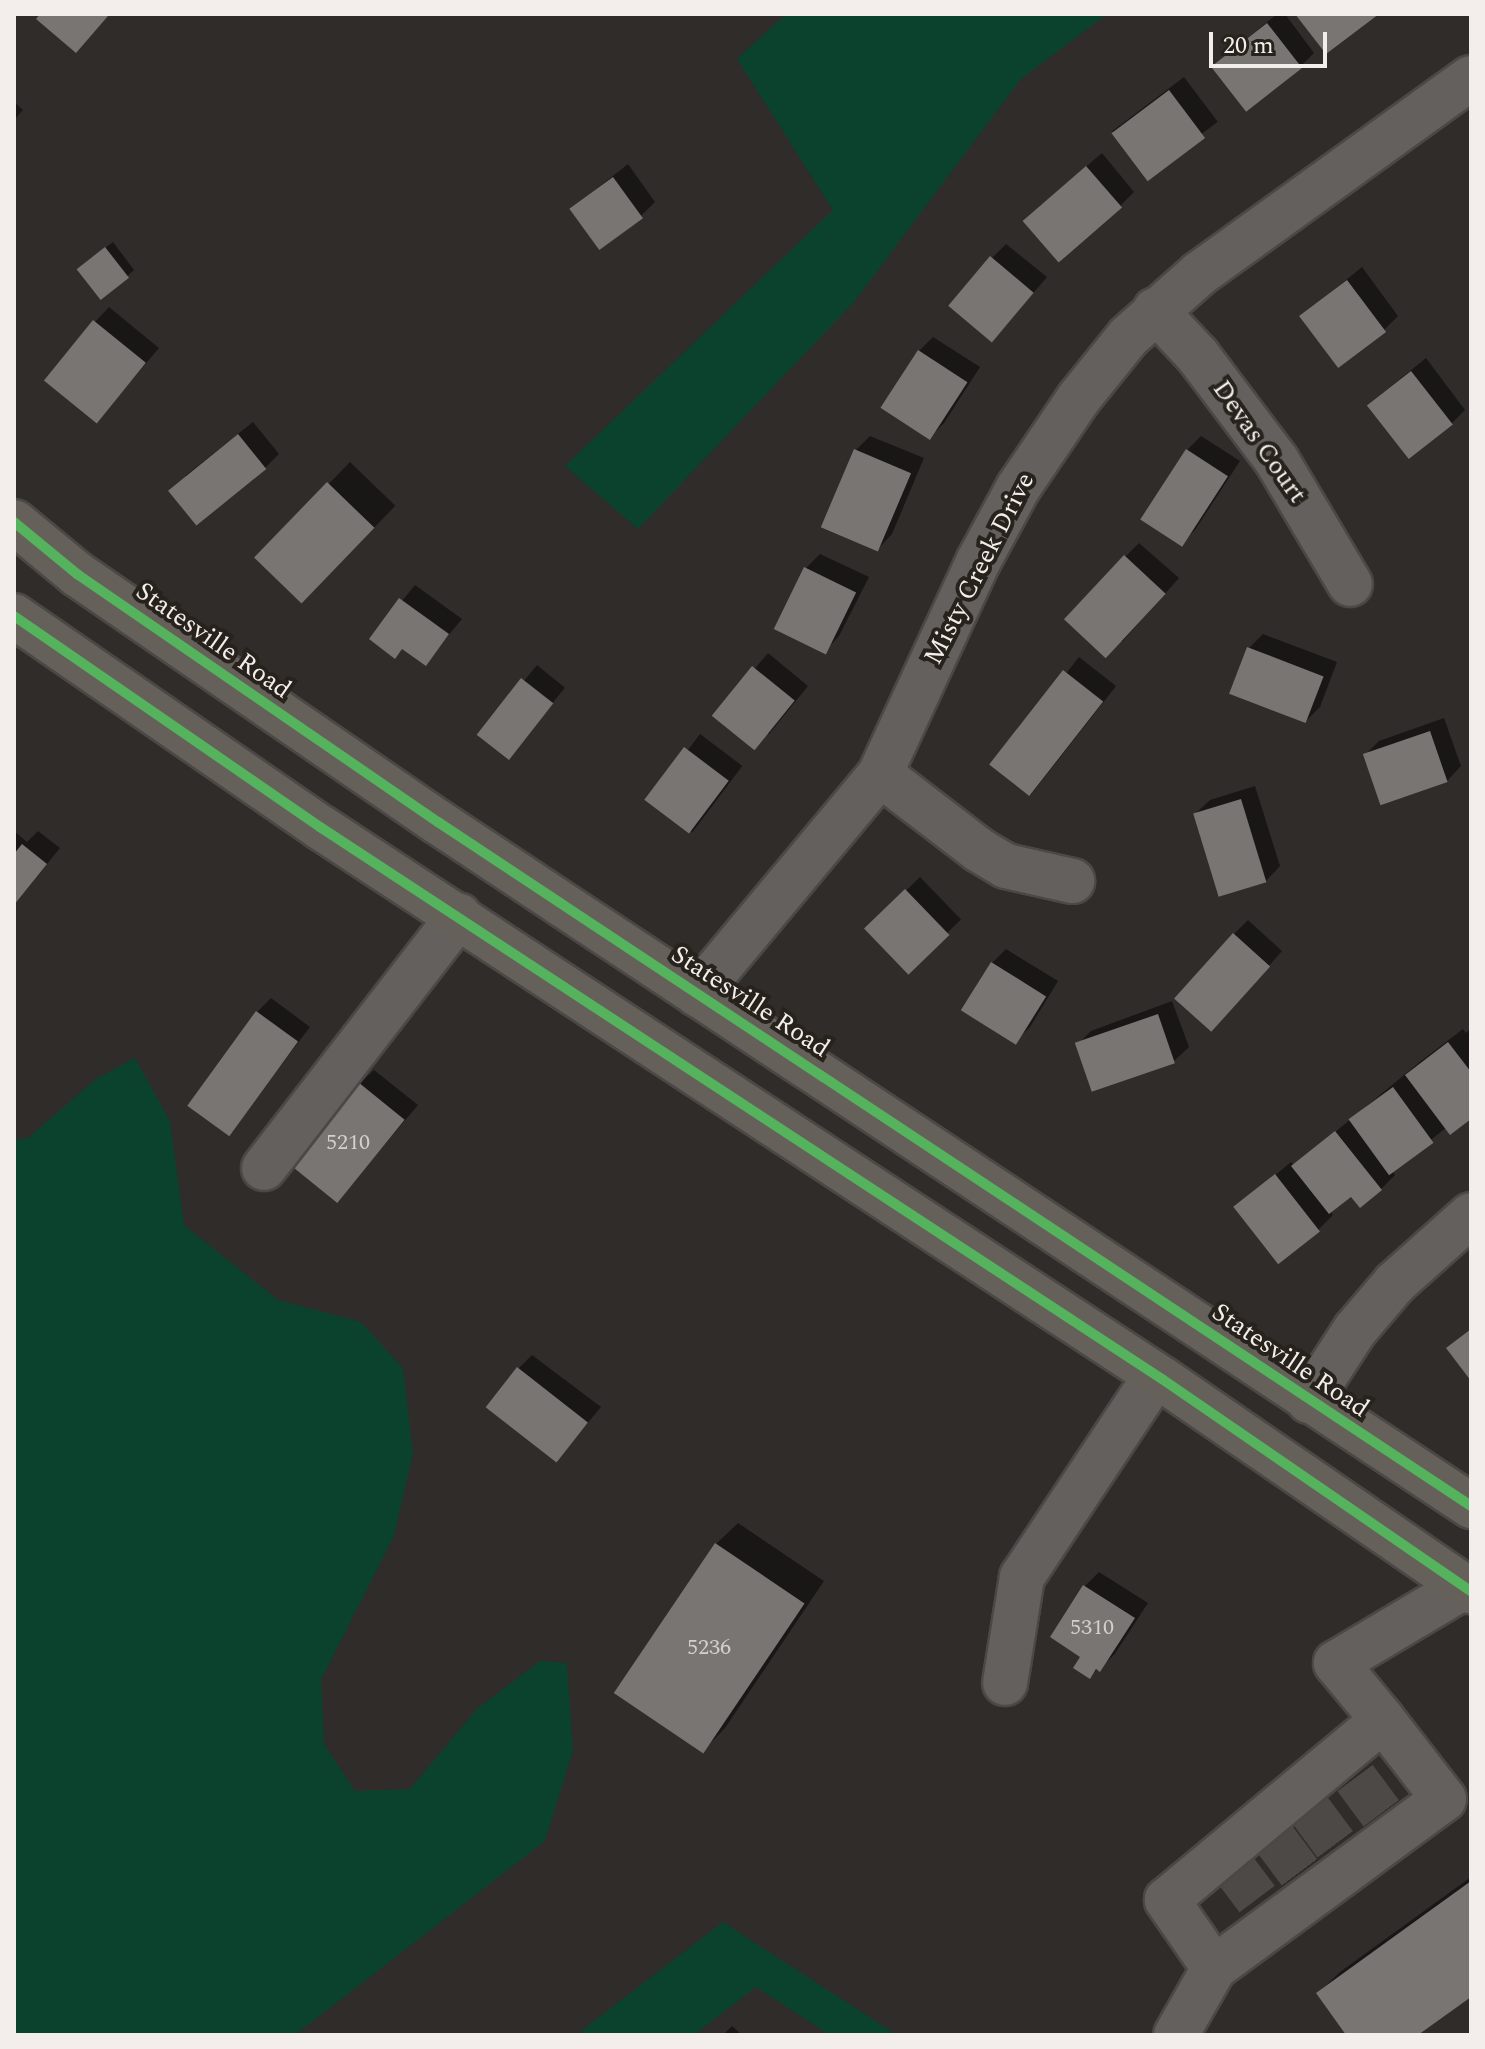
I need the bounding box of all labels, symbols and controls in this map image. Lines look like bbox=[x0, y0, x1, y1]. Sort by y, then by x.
scale bar bbox=[1213, 16, 1331, 66]
text: 20 m bbox=[1223, 28, 1274, 64]
street label: Devas Court bbox=[1205, 375, 1313, 509]
street label: Misty Creek Drive bbox=[918, 468, 1042, 670]
street label: Statesville Road bbox=[129, 576, 297, 706]
street label: Statesville Road bbox=[665, 939, 835, 1065]
house number: 5210 bbox=[326, 1130, 370, 1156]
street label: Statesville Road bbox=[1206, 1297, 1374, 1425]
house number: 5310 bbox=[1070, 1615, 1114, 1641]
house number: 5236 bbox=[687, 1635, 731, 1661]

